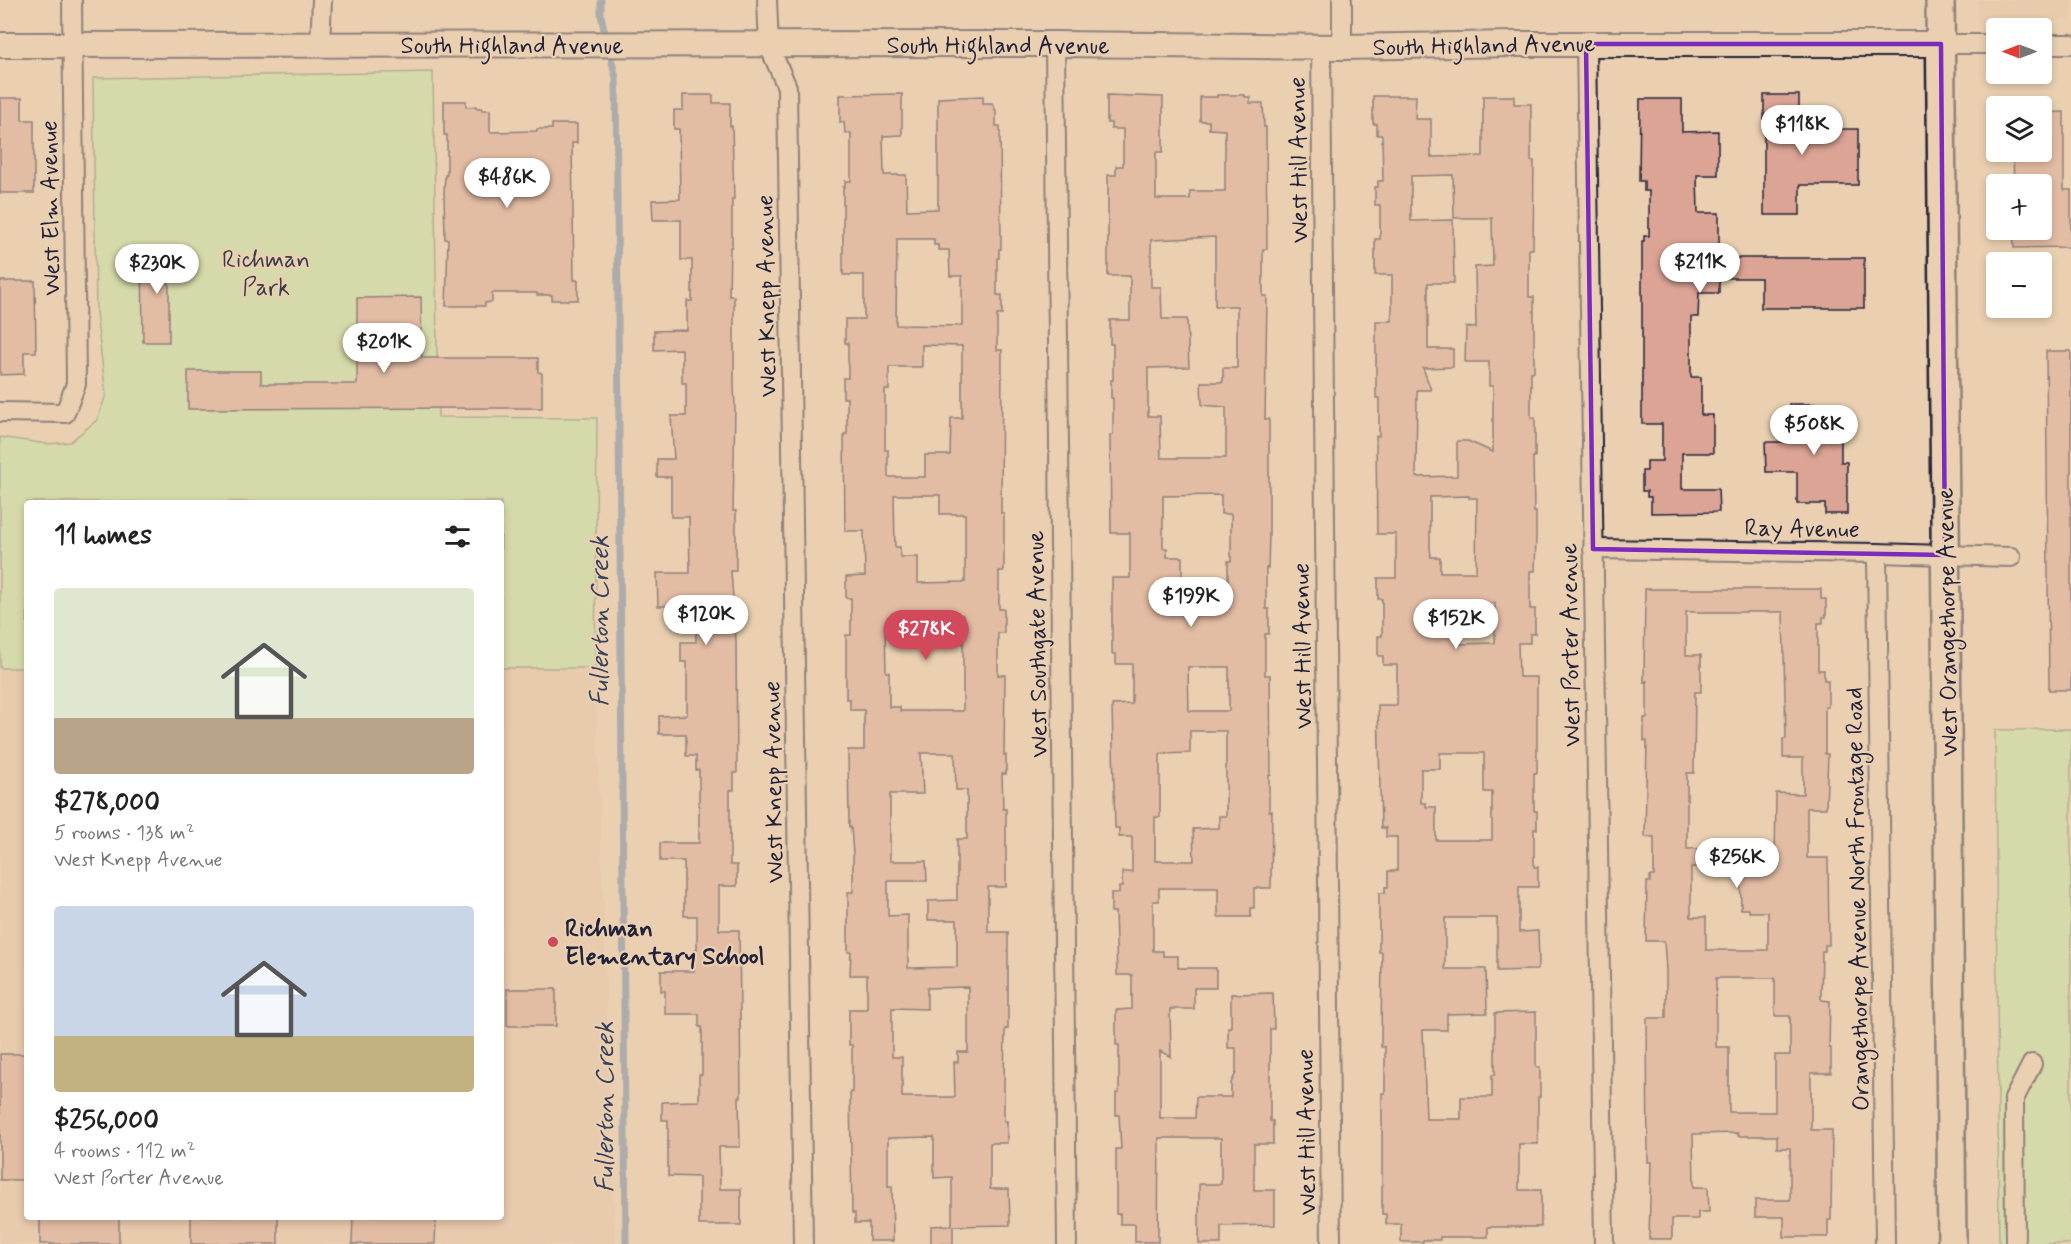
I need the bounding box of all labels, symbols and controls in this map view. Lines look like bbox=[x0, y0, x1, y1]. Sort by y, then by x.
north arrow bbox=[1986, 18, 2052, 84]
map controls bbox=[1986, 18, 2052, 318]
street label: South Highland Avenue bbox=[1372, 29, 1596, 67]
street label: South Highland Avenue bbox=[400, 31, 624, 65]
street label: South Highland Avenue bbox=[886, 31, 1110, 65]
street label: West Hill Avenue bbox=[1283, 77, 1316, 243]
button: layers bbox=[1986, 96, 2052, 162]
pin: $118K bbox=[1760, 105, 1844, 156]
text: $118K bbox=[1775, 111, 1829, 138]
street label: West Elm Avenue bbox=[34, 120, 69, 296]
pin: $486K bbox=[465, 158, 549, 209]
text: $486K bbox=[478, 164, 536, 191]
button: + bbox=[1986, 174, 2052, 240]
street label: West Knepp Avenue bbox=[750, 195, 785, 397]
pin: $211K bbox=[1658, 243, 1742, 294]
pin: $230K bbox=[115, 244, 199, 295]
park label: Richman Park bbox=[222, 245, 310, 304]
text: $211K bbox=[1674, 249, 1726, 276]
text: $230K bbox=[129, 250, 185, 277]
button: − bbox=[1986, 252, 2052, 318]
pin: $201K bbox=[342, 323, 426, 374]
text: $201K bbox=[357, 329, 411, 356]
pin: $508K bbox=[1772, 405, 1856, 456]
text: $508K bbox=[1784, 411, 1844, 438]
street label: West Orangethorpe Avenue bbox=[1931, 487, 1968, 757]
street label: Ray Avenue bbox=[1744, 513, 1860, 546]
text: 11 homes bbox=[54, 519, 152, 553]
icon: filters bbox=[441, 520, 474, 553]
street label: West Southgate Avenue bbox=[1021, 530, 1056, 758]
water label: Fullerton Creek bbox=[584, 535, 618, 707]
street label: West Porter Avenue bbox=[1554, 543, 1589, 747]
street label: West Hill Avenue bbox=[1287, 563, 1320, 729]
pin: $199K bbox=[1149, 577, 1233, 628]
text: $199K bbox=[1162, 583, 1220, 610]
pin: $120K bbox=[664, 595, 748, 646]
pin: $152K bbox=[1414, 599, 1498, 650]
text: $120K bbox=[677, 601, 735, 628]
text: $152K bbox=[1427, 605, 1485, 632]
pin: $278K bbox=[884, 610, 968, 661]
text: $278K bbox=[898, 616, 954, 643]
icon: home bbox=[210, 627, 318, 735]
street label: West Knepp Avenue bbox=[757, 681, 792, 883]
street label: Orangethorpe Avenue North Frontage Road bbox=[1839, 687, 1880, 1111]
text: $278,000 bbox=[54, 786, 160, 820]
text: 5 rooms · 138 m² bbox=[54, 820, 195, 847]
pin: $256K bbox=[1695, 838, 1779, 889]
text: $256K bbox=[1709, 844, 1765, 871]
text: West Knepp Avenue bbox=[54, 847, 222, 874]
place label: Richman Elementary School bbox=[565, 914, 765, 973]
marker: Richman Elementary School bbox=[546, 935, 560, 949]
icon: home bbox=[210, 945, 318, 1053]
water label: Fullerton Creek bbox=[589, 1021, 623, 1193]
street label: West Hill Avenue bbox=[1291, 1049, 1324, 1215]
text: $256,000 bbox=[54, 1104, 159, 1138]
text: 4 rooms · 112 m² bbox=[54, 1138, 195, 1165]
text: West Porter Avenue bbox=[54, 1165, 224, 1192]

